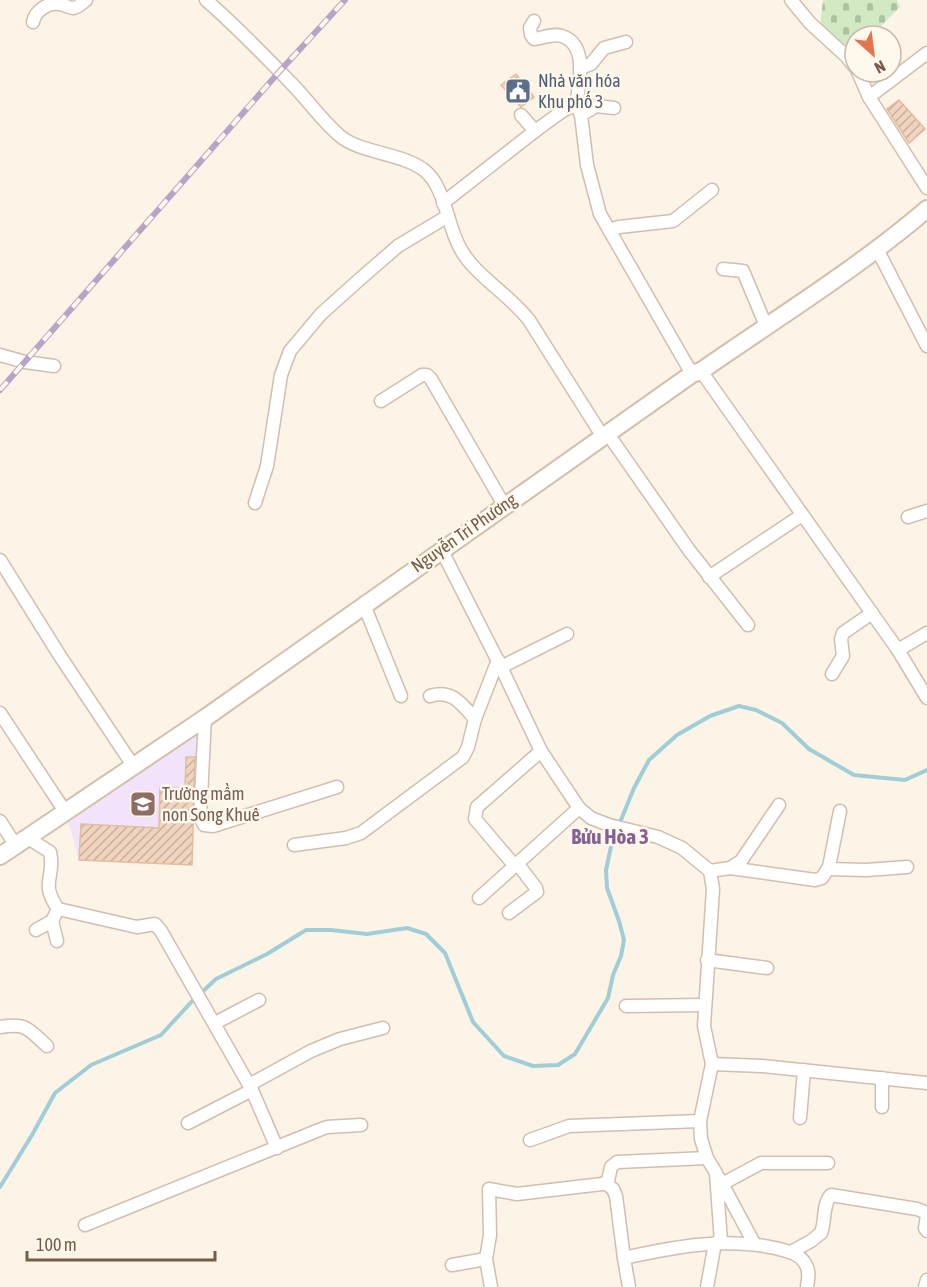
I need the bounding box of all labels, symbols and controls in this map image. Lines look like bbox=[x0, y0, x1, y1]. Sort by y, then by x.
north arrow bbox=[843, 24, 903, 84]
text: N bbox=[872, 57, 888, 77]
place label: Nhà văn hóa Khu phố 3 bbox=[538, 70, 621, 112]
public building icon: Nhà văn hóa Khu phố 3 bbox=[503, 76, 533, 106]
street label: Nguyễn Tri Phương bbox=[407, 488, 521, 577]
place label: Trường mầm non Song Khuê bbox=[162, 782, 260, 825]
school or university icon: Trường mầm non Song Khuê bbox=[128, 789, 158, 819]
district label: Bửu Hòa 3 bbox=[571, 824, 649, 848]
scale bar bbox=[27, 1224, 214, 1262]
text: 100 m bbox=[36, 1234, 77, 1255]

